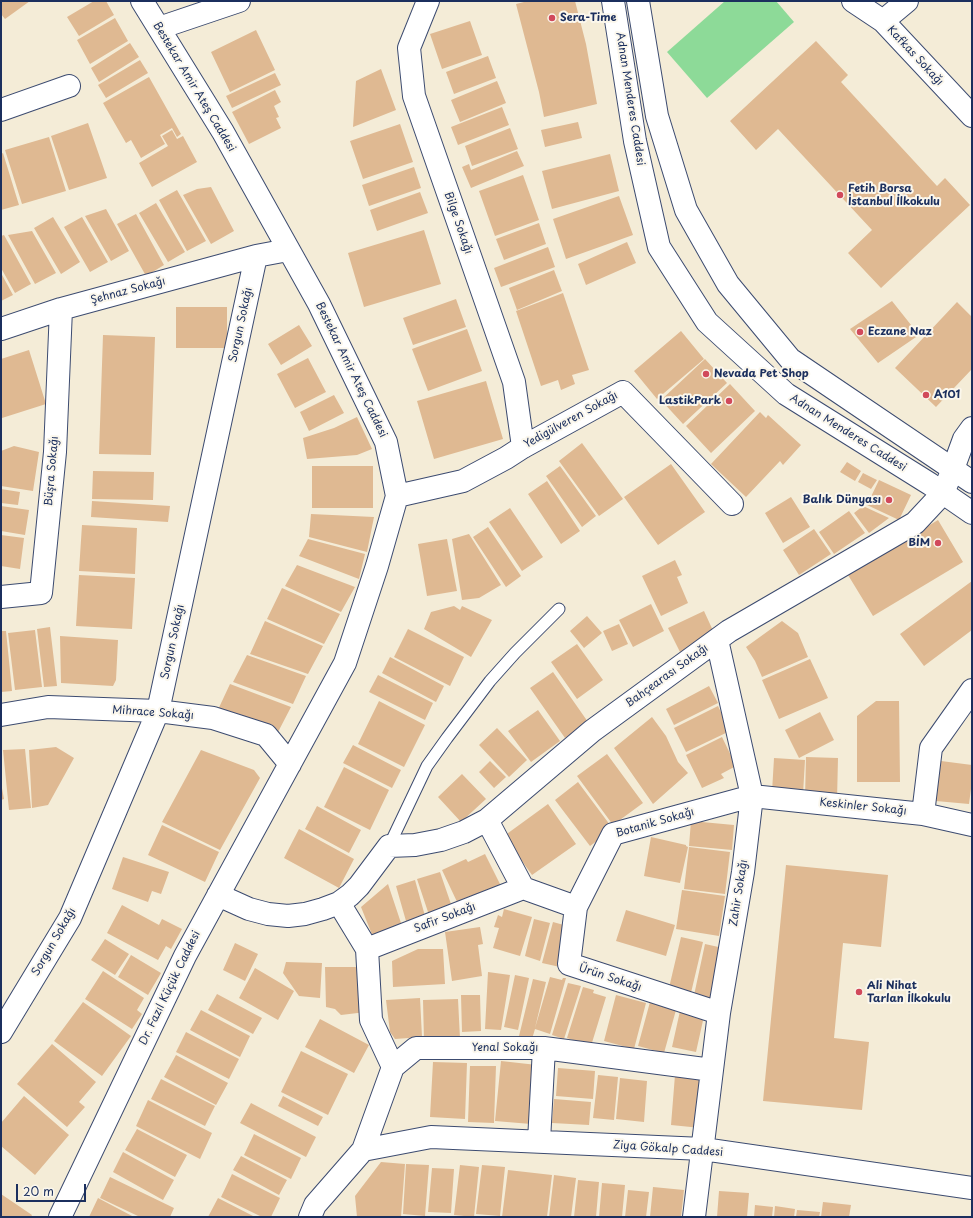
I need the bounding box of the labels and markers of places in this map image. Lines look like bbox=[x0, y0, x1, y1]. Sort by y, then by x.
place label: Sera-Time bbox=[560, 11, 616, 25]
marker: Sera-Time bbox=[547, 13, 557, 23]
place label: Fetih Borsa İstanbul İlkokulu bbox=[848, 182, 940, 208]
marker: Fetih Borsa İstanbul İlkokulu bbox=[835, 190, 845, 200]
place label: Eczane Naz bbox=[868, 325, 932, 339]
marker: Eczane Naz bbox=[855, 327, 865, 337]
place label: Nevada Pet Shop bbox=[714, 367, 809, 381]
marker: Nevada Pet Shop bbox=[701, 369, 711, 379]
place label: A101 bbox=[934, 388, 960, 402]
marker: A101 bbox=[921, 390, 931, 400]
place label: LastikPark bbox=[659, 394, 721, 408]
marker: LastikPark bbox=[724, 396, 734, 406]
place label: Balık Dünyası bbox=[803, 493, 881, 507]
marker: Balık Dünyası bbox=[884, 495, 894, 505]
place label: BİM bbox=[909, 536, 930, 550]
marker: BİM bbox=[933, 538, 943, 548]
place label: Ali Nihat Tarlan İlkokulu bbox=[867, 979, 951, 1005]
marker: Ali Nihat Tarlan İlkokulu bbox=[854, 987, 864, 997]

